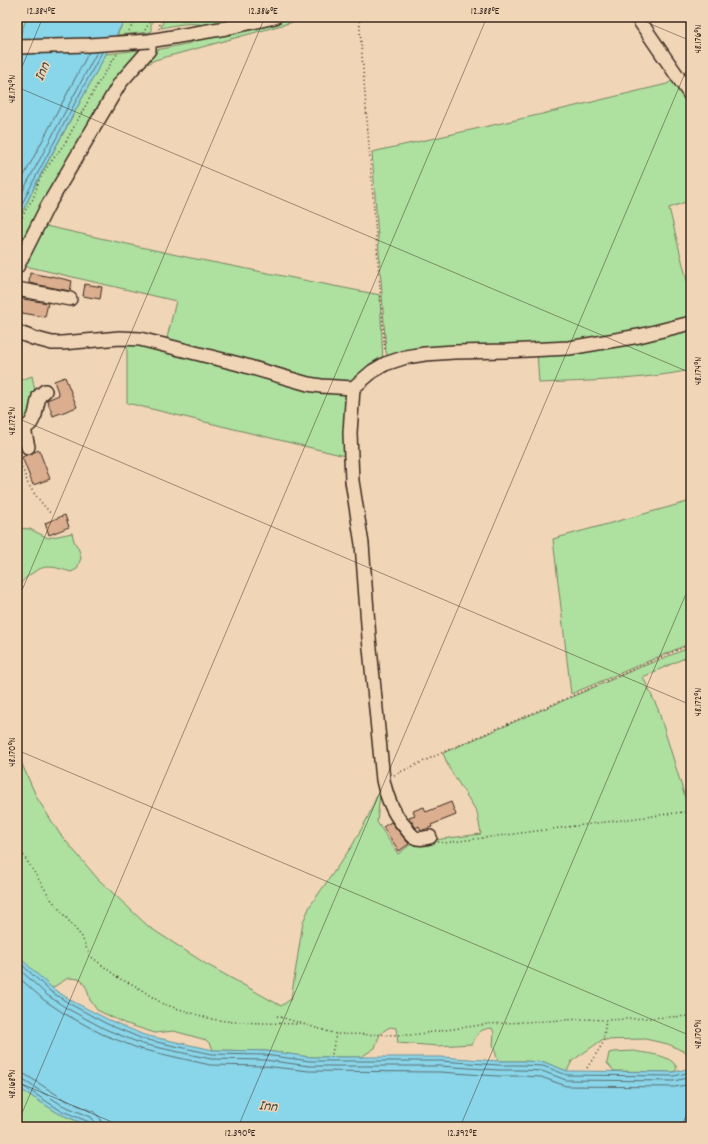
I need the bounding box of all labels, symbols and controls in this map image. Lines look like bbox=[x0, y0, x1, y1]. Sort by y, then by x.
text: 12.384°E bbox=[27, 5, 56, 19]
text: 12.386°E bbox=[248, 5, 278, 19]
text: 12.388°E bbox=[471, 5, 500, 19]
text: 48.176°N bbox=[692, 24, 706, 53]
water label: Inn bbox=[29, 58, 57, 85]
text: 48.174°N bbox=[6, 75, 20, 103]
text: 48.174°N bbox=[692, 357, 706, 385]
text: 48.172°N bbox=[6, 407, 20, 435]
text: 48.172°N bbox=[692, 688, 706, 716]
text: 48.170°N bbox=[6, 737, 20, 767]
text: 48.170°N bbox=[692, 1019, 706, 1049]
text: 48.168°N bbox=[6, 1069, 20, 1099]
water label: Inn bbox=[258, 1095, 279, 1119]
text: 12.390°E bbox=[225, 1127, 256, 1141]
text: 12.392°E bbox=[447, 1127, 477, 1141]

